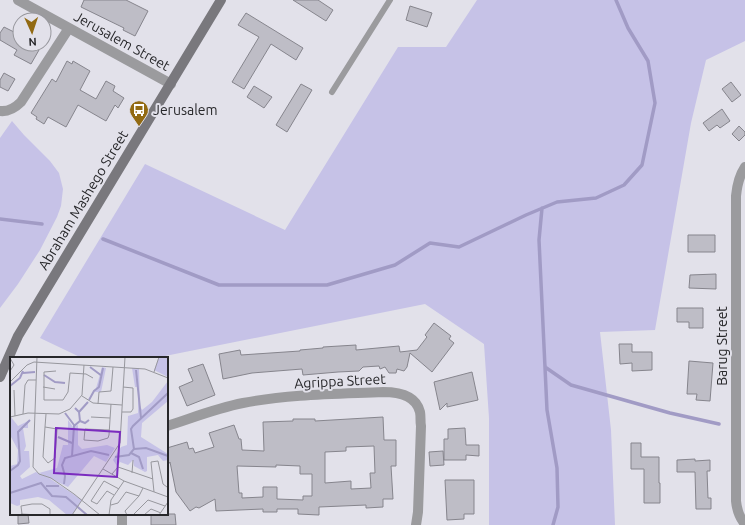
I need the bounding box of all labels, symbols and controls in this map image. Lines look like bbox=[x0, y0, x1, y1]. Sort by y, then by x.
street label: Jerusalem Street bbox=[71, 8, 173, 74]
north arrow bbox=[12, 12, 52, 52]
text: N bbox=[28, 36, 37, 48]
bus stop icon: Jerusalem bbox=[128, 99, 150, 127]
place label: Jerusalem bbox=[153, 102, 218, 118]
street label: Abraham Mashego Street bbox=[35, 127, 131, 273]
street label: Barug Street bbox=[714, 306, 730, 386]
inset map bbox=[10, 357, 168, 515]
street label: Agrippa Street bbox=[294, 371, 387, 391]

